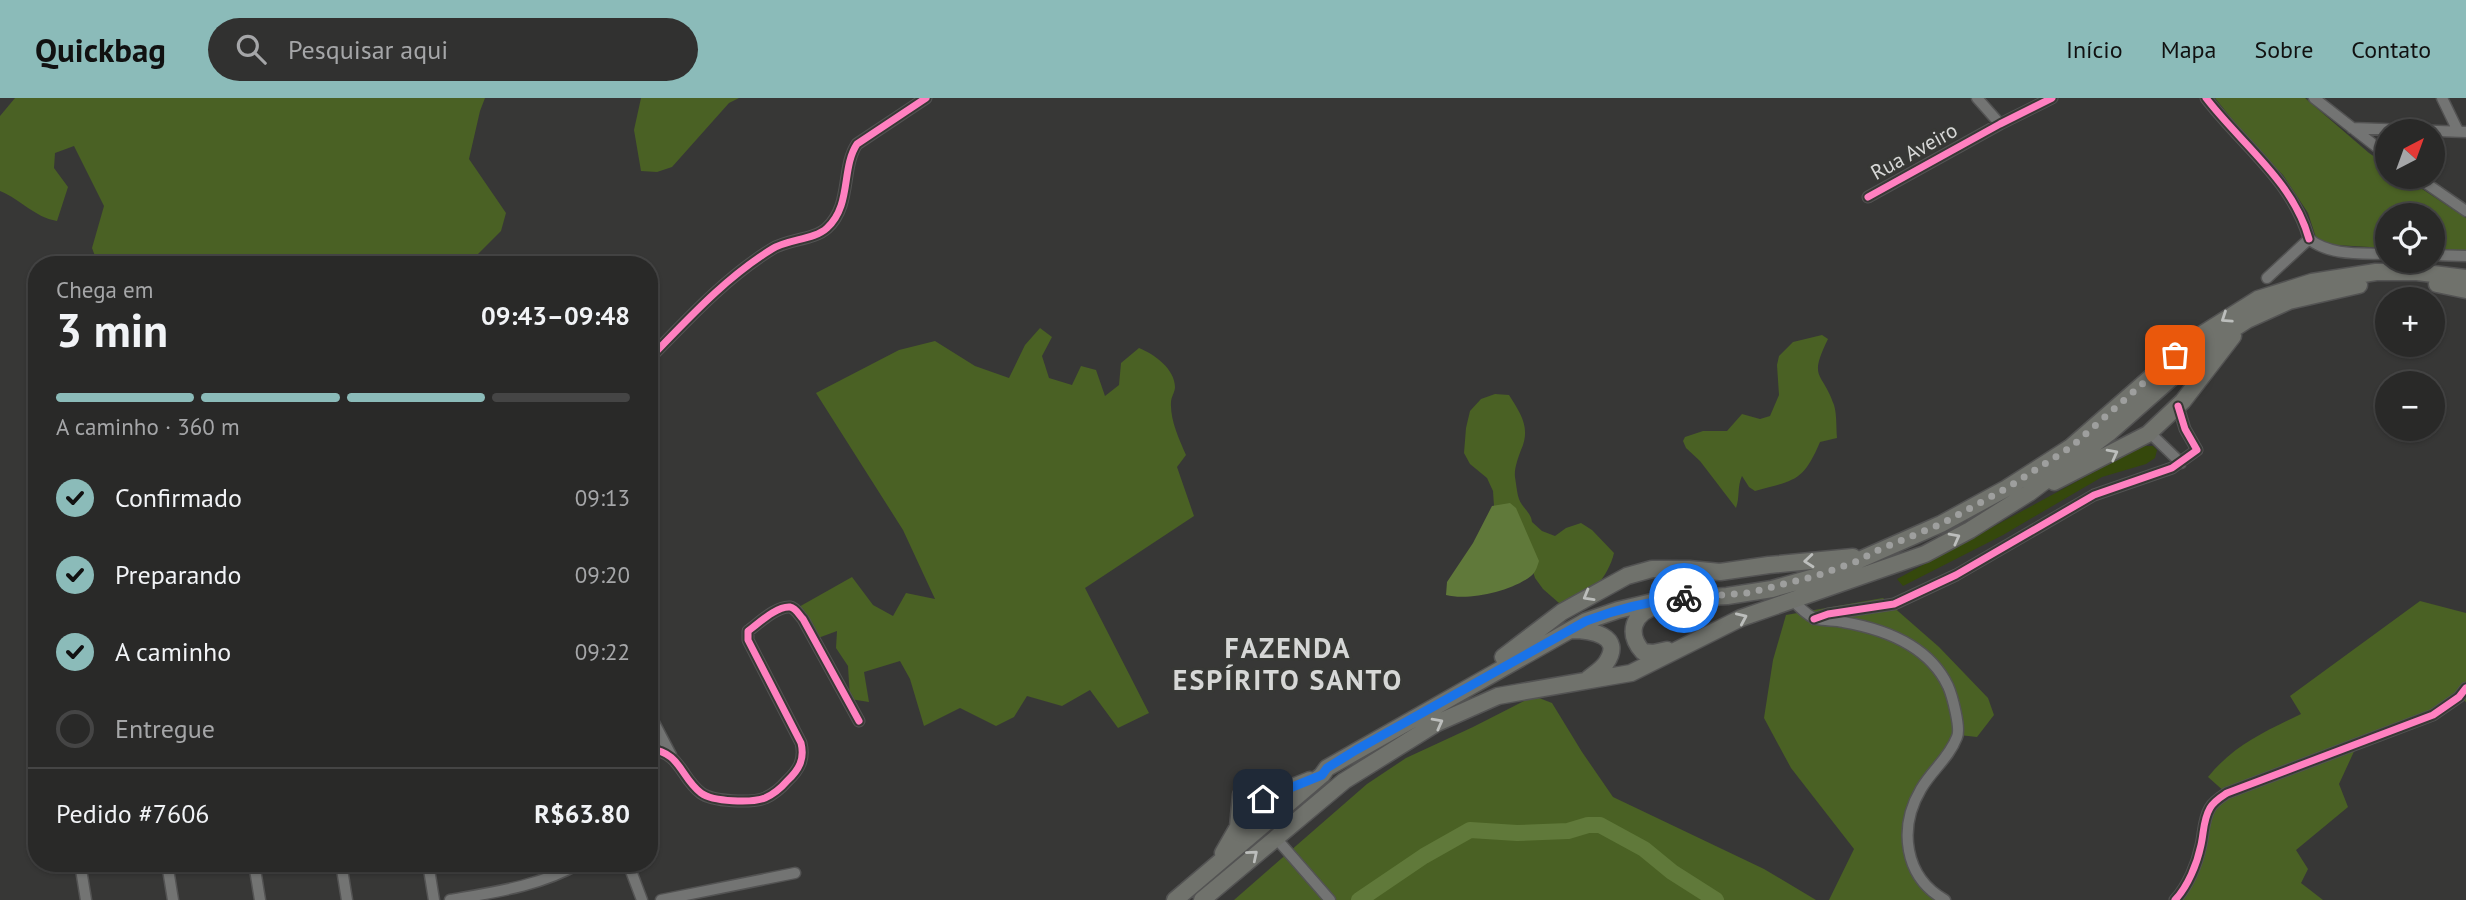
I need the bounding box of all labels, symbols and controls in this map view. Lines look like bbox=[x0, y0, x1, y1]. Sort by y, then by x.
search box bbox=[208, 18, 698, 81]
text: Quickbag bbox=[35, 28, 166, 71]
icon: search bbox=[232, 30, 270, 68]
text: Pesquisar aqui bbox=[288, 33, 448, 66]
text: Início bbox=[2066, 34, 2123, 65]
text: Mapa bbox=[2161, 34, 2216, 65]
text: Sobre bbox=[2254, 34, 2313, 65]
text: Contato bbox=[2351, 34, 2431, 65]
street label: Rua Aveiro bbox=[1866, 116, 1962, 186]
north arrow bbox=[2375, 119, 2445, 189]
map controls bbox=[2375, 119, 2445, 441]
button: locate bbox=[2375, 203, 2445, 273]
text: Chega em bbox=[56, 275, 153, 304]
button: + bbox=[2375, 287, 2445, 357]
text: 09:43–09:48 bbox=[481, 299, 630, 332]
text: 3 min bbox=[56, 300, 168, 360]
one-way arrow bbox=[2221, 309, 2234, 322]
pin bbox=[2145, 325, 2205, 385]
icon: bag bbox=[2156, 336, 2194, 374]
button: − bbox=[2375, 371, 2445, 441]
text: A caminho · 360 m bbox=[56, 412, 240, 441]
one-way arrow bbox=[2106, 448, 2118, 462]
icon: check bbox=[56, 479, 94, 517]
text: Confirmado bbox=[115, 481, 242, 514]
text: 09:13 bbox=[575, 483, 630, 512]
one-way arrow bbox=[1948, 533, 1960, 546]
one-way arrow bbox=[1803, 553, 1814, 568]
icon: check bbox=[56, 556, 94, 594]
text: Preparando bbox=[115, 558, 242, 591]
text: 09:20 bbox=[575, 560, 630, 589]
courier bbox=[1649, 563, 1719, 633]
icon: bike bbox=[1665, 579, 1703, 617]
one-way arrow bbox=[1583, 588, 1596, 601]
one-way arrow bbox=[1735, 612, 1748, 626]
district label: FAZENDA ESPÍRITO SANTO bbox=[1173, 629, 1403, 698]
icon: check bbox=[56, 633, 94, 671]
text: A caminho bbox=[115, 635, 231, 668]
text: 09:22 bbox=[575, 637, 630, 666]
text: Entregue bbox=[115, 712, 215, 745]
one-way arrow bbox=[1430, 717, 1443, 731]
pin bbox=[1233, 769, 1293, 829]
icon: home bbox=[1244, 780, 1282, 818]
text: Pedido #7606 bbox=[56, 797, 209, 830]
text: R$63.80 bbox=[534, 797, 630, 830]
one-way arrow bbox=[1245, 851, 1258, 863]

